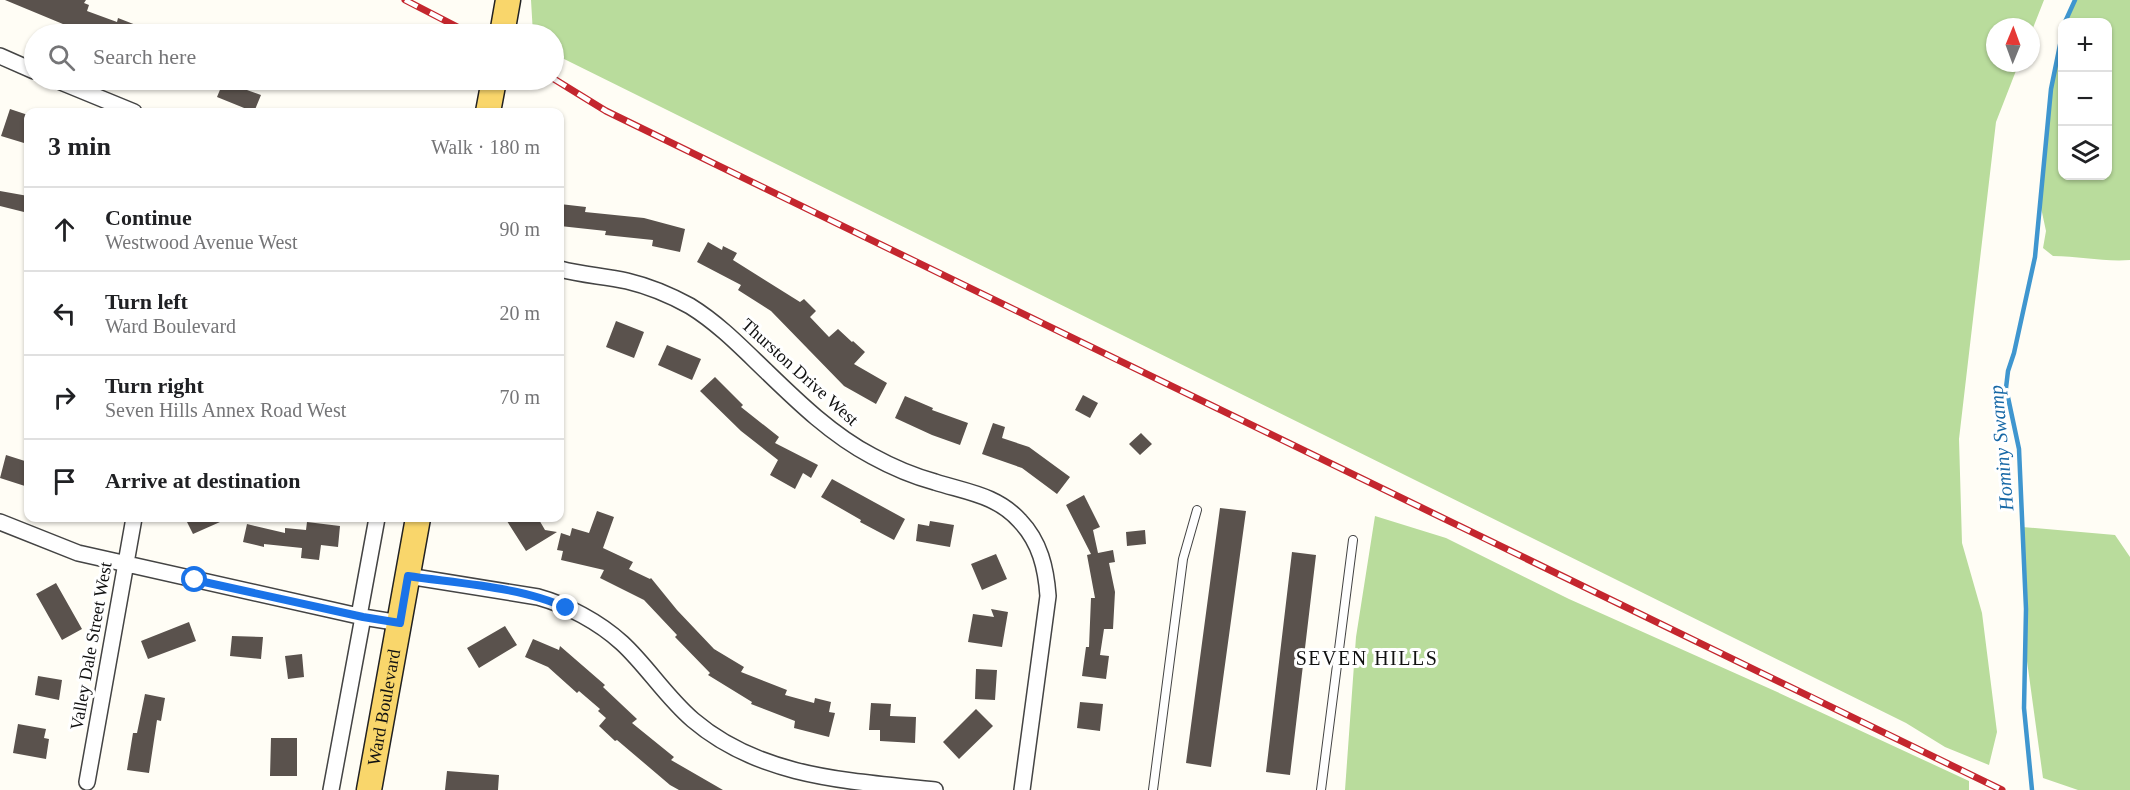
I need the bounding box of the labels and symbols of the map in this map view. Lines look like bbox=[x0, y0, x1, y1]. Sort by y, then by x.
north arrow bbox=[1986, 18, 2040, 72]
street label: Thurston Drive West bbox=[737, 314, 863, 430]
water label: Hominy Swamp bbox=[1985, 384, 2019, 513]
street label: Valley Dale Street West bbox=[66, 560, 116, 732]
route start bbox=[181, 566, 207, 592]
route end bbox=[552, 594, 578, 620]
street label: Ward Boulevard bbox=[364, 647, 404, 767]
district label: SEVEN HILLS bbox=[1296, 647, 1438, 669]

